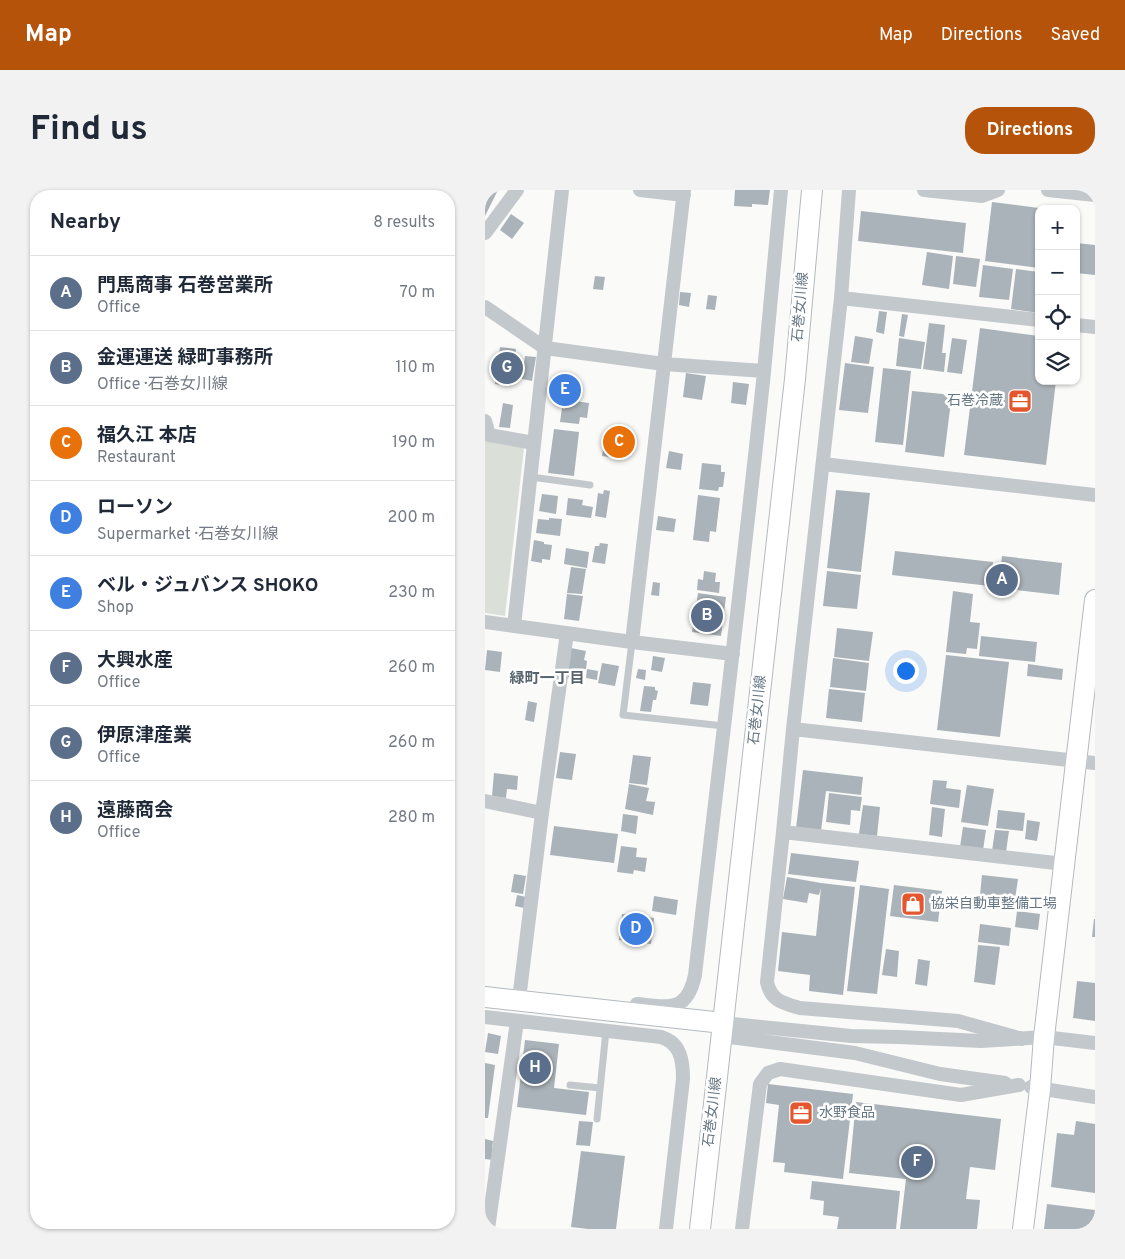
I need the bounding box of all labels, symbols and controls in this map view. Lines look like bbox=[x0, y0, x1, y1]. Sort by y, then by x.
text: Map bbox=[25, 20, 72, 50]
text: Map bbox=[879, 24, 913, 47]
text: Directions bbox=[941, 24, 1023, 47]
text: Saved bbox=[1051, 24, 1100, 47]
button: Directions bbox=[965, 107, 1095, 154]
text: Find us bbox=[30, 108, 148, 152]
map controls bbox=[1035, 205, 1080, 385]
button: + bbox=[1035, 205, 1080, 250]
text: Nearby bbox=[50, 209, 121, 236]
text: 8 results bbox=[373, 213, 435, 233]
button: − bbox=[1035, 250, 1080, 295]
street label: 石巻女川線 bbox=[789, 271, 813, 343]
text: 門馬商事 石巻営業所 bbox=[97, 274, 273, 298]
text: A bbox=[60, 283, 72, 303]
text: 70 m bbox=[400, 283, 435, 303]
button: locate bbox=[1035, 295, 1080, 340]
text: Office bbox=[97, 298, 140, 318]
button: layers bbox=[1035, 340, 1080, 385]
text: 金運運送 緑町事務所 bbox=[97, 346, 273, 370]
pin: G bbox=[491, 349, 523, 387]
text: B bbox=[60, 358, 72, 378]
text: 110 m bbox=[395, 358, 435, 378]
pin: E bbox=[549, 371, 581, 409]
text: Office · 石巻女川線 bbox=[97, 375, 228, 395]
office icon: 石巻冷蔵 bbox=[1007, 388, 1033, 414]
place label: 石巻冷蔵 bbox=[947, 393, 1003, 410]
pin: C bbox=[603, 423, 635, 461]
text: 福久江 本店 bbox=[97, 424, 197, 448]
text: C bbox=[61, 433, 71, 453]
text: 190 m bbox=[392, 433, 435, 453]
text: Restaurant bbox=[97, 448, 176, 468]
text: ローソン bbox=[97, 496, 173, 520]
text: D bbox=[60, 508, 72, 528]
text: 200 m bbox=[387, 508, 435, 528]
text: Supermarket · 石巻女川線 bbox=[97, 525, 278, 545]
pin: A bbox=[986, 561, 1018, 599]
text: ベル・ジュバンス SHOKO bbox=[97, 574, 318, 598]
text: E bbox=[61, 583, 71, 603]
text: 230 m bbox=[388, 583, 435, 603]
pin: B bbox=[691, 597, 723, 635]
text: Shop bbox=[97, 598, 134, 618]
text: 大興水産 bbox=[97, 649, 173, 673]
text: F bbox=[61, 658, 71, 678]
text: 260 m bbox=[388, 658, 435, 678]
your location bbox=[893, 658, 919, 684]
district label: 緑町一丁目 bbox=[509, 670, 585, 689]
text: Office bbox=[97, 673, 140, 693]
street label: 石巻女川線 bbox=[746, 674, 770, 746]
text: 伊原津産業 bbox=[97, 724, 192, 748]
text: G bbox=[61, 733, 71, 753]
text: 260 m bbox=[388, 733, 435, 753]
text: Office bbox=[97, 748, 140, 768]
text: 遠藤商会 bbox=[97, 799, 173, 823]
text: H bbox=[60, 808, 72, 828]
text: 280 m bbox=[388, 808, 435, 828]
text: Office bbox=[97, 823, 140, 843]
shop icon: 協栄自動車整備工場 bbox=[900, 891, 926, 917]
place label: 協栄自動車整備工場 bbox=[931, 895, 1057, 913]
pin: D bbox=[620, 910, 652, 948]
pin: H bbox=[519, 1049, 551, 1087]
street label: 石巻女川線 bbox=[700, 1076, 726, 1148]
office icon: 水野食品 bbox=[788, 1100, 814, 1126]
place label: 水野食品 bbox=[819, 1105, 875, 1122]
pin: F bbox=[901, 1143, 933, 1181]

